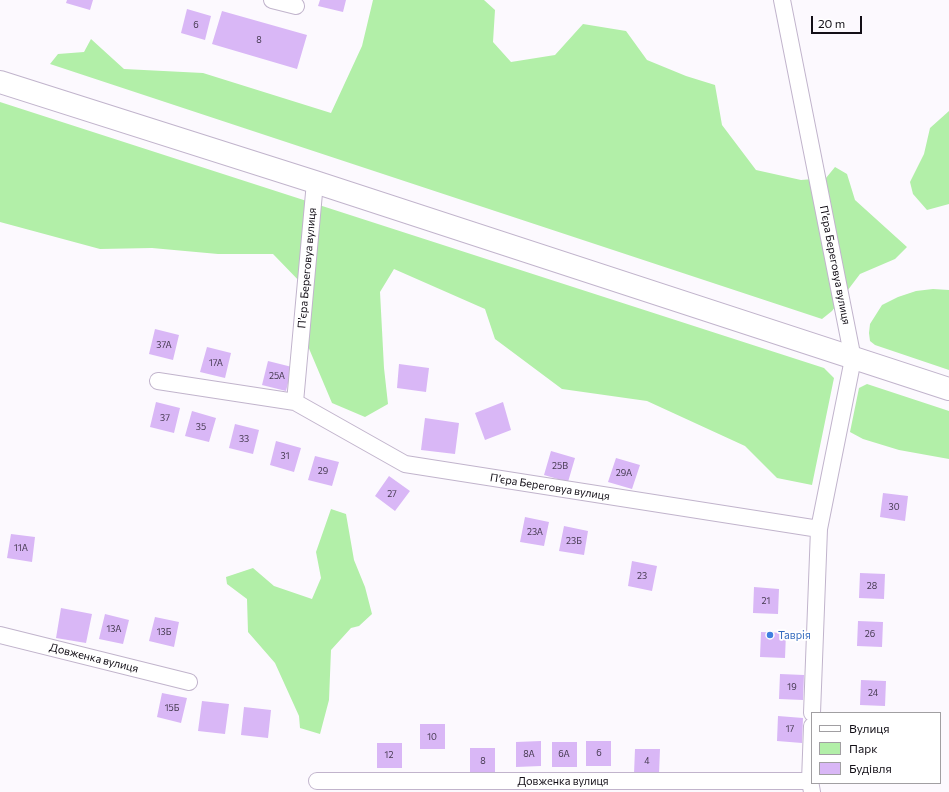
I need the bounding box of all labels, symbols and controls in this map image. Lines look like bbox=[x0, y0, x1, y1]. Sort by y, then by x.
scale bar bbox=[813, 8, 864, 34]
text: 20 m bbox=[818, 16, 845, 30]
house number: 6 bbox=[193, 20, 199, 30]
house number: 8 bbox=[256, 35, 262, 45]
street label: П’єра Береговуа вулиця bbox=[817, 204, 853, 326]
street label: П’єра Береговуа вулиця bbox=[295, 207, 319, 329]
house number: 37А bbox=[156, 340, 172, 350]
house number: 17А bbox=[209, 358, 223, 368]
house number: 25А bbox=[269, 371, 285, 381]
house number: 37 bbox=[160, 413, 170, 423]
house number: 35 bbox=[196, 422, 206, 432]
house number: 33 bbox=[239, 434, 249, 444]
house number: 31 bbox=[281, 451, 289, 461]
house number: 25В bbox=[552, 461, 568, 471]
house number: 29 bbox=[318, 466, 328, 476]
house number: 29А bbox=[616, 468, 632, 478]
street label: П’єра Береговуа вулиця bbox=[489, 471, 611, 503]
house number: 27 bbox=[387, 489, 397, 499]
house number: 30 bbox=[888, 502, 900, 512]
house number: 23А bbox=[527, 527, 543, 537]
house number: 23Б bbox=[566, 536, 582, 546]
house number: 11А bbox=[14, 543, 28, 553]
house number: 23 bbox=[637, 571, 647, 581]
house number: 28 bbox=[867, 581, 877, 591]
house number: 21 bbox=[762, 596, 770, 606]
house number: 13А bbox=[107, 624, 121, 634]
house number: 13Б bbox=[157, 627, 171, 637]
place label: Таврiя bbox=[778, 628, 811, 642]
house number: 26 bbox=[865, 629, 875, 639]
marker: Таврiя bbox=[765, 630, 775, 640]
street label: Довженка вулиця bbox=[48, 641, 140, 675]
house number: 19 bbox=[787, 682, 797, 692]
house number: 24 bbox=[868, 688, 878, 698]
house number: 15Б bbox=[165, 703, 179, 713]
legend bbox=[811, 712, 941, 784]
text: Вулиця bbox=[849, 721, 890, 735]
house number: 17 bbox=[786, 724, 794, 734]
house number: 10 bbox=[427, 732, 437, 742]
text: Парк bbox=[849, 741, 878, 755]
house number: 6 bbox=[596, 748, 602, 758]
house number: 8А bbox=[523, 749, 535, 759]
house number: 6А bbox=[558, 749, 570, 759]
house number: 12 bbox=[385, 750, 393, 760]
house number: 8 bbox=[480, 756, 486, 766]
house number: 4 bbox=[644, 756, 650, 766]
text: Будівля bbox=[849, 761, 892, 775]
street label: Довженка вулиця bbox=[517, 774, 609, 788]

